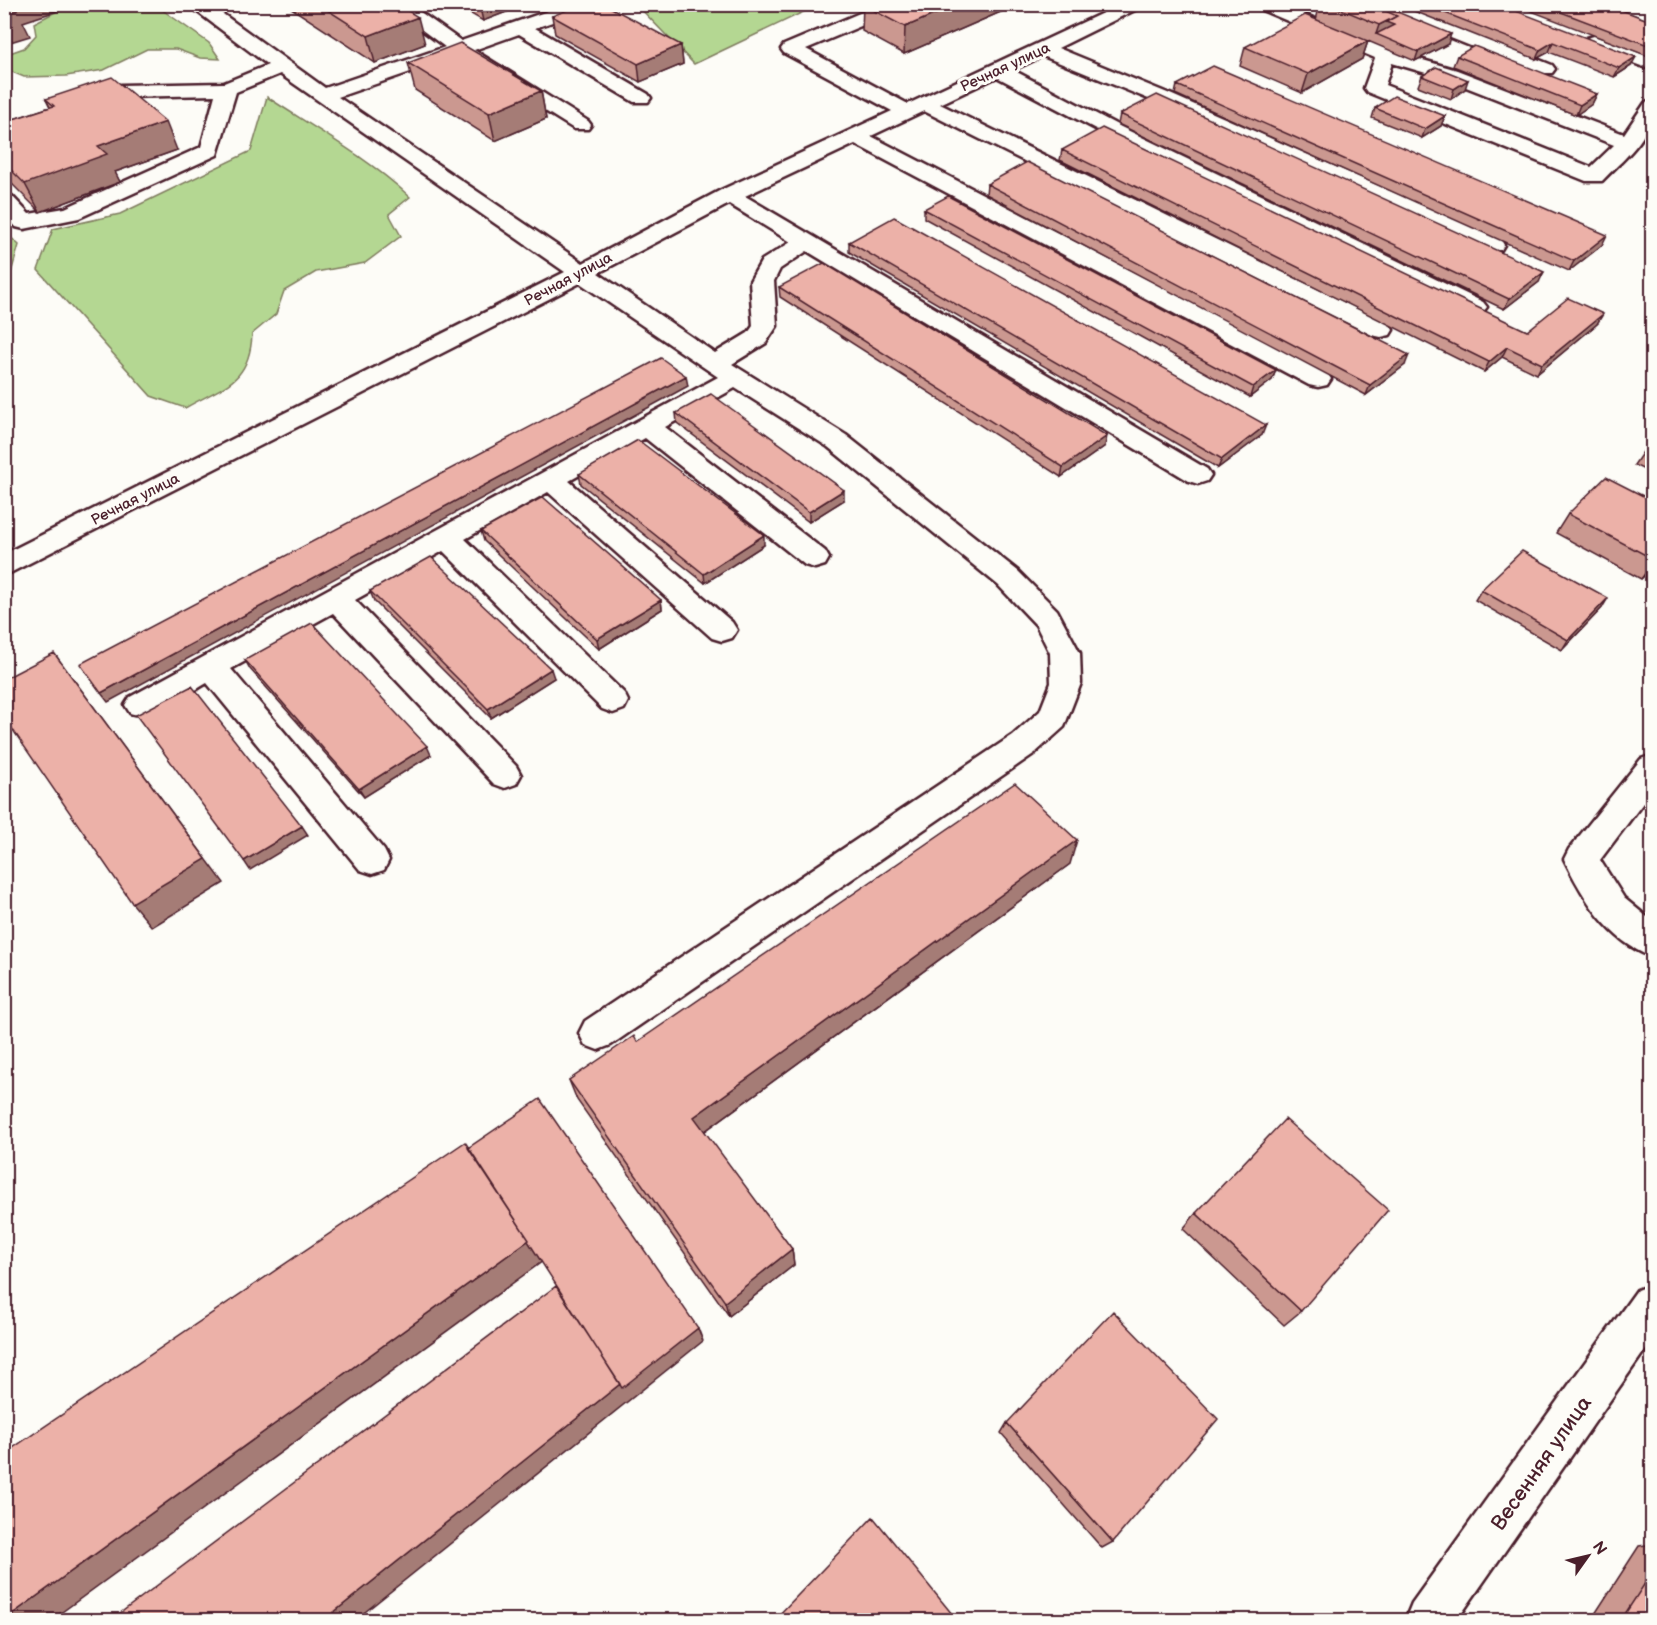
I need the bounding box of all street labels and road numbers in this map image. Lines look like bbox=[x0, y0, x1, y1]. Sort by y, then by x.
street label: Речная улица bbox=[957, 38, 1053, 97]
street label: Речная улица bbox=[521, 248, 616, 311]
street label: Речная улица bbox=[88, 469, 183, 530]
street label: Весенняя улица bbox=[1486, 1391, 1597, 1535]

